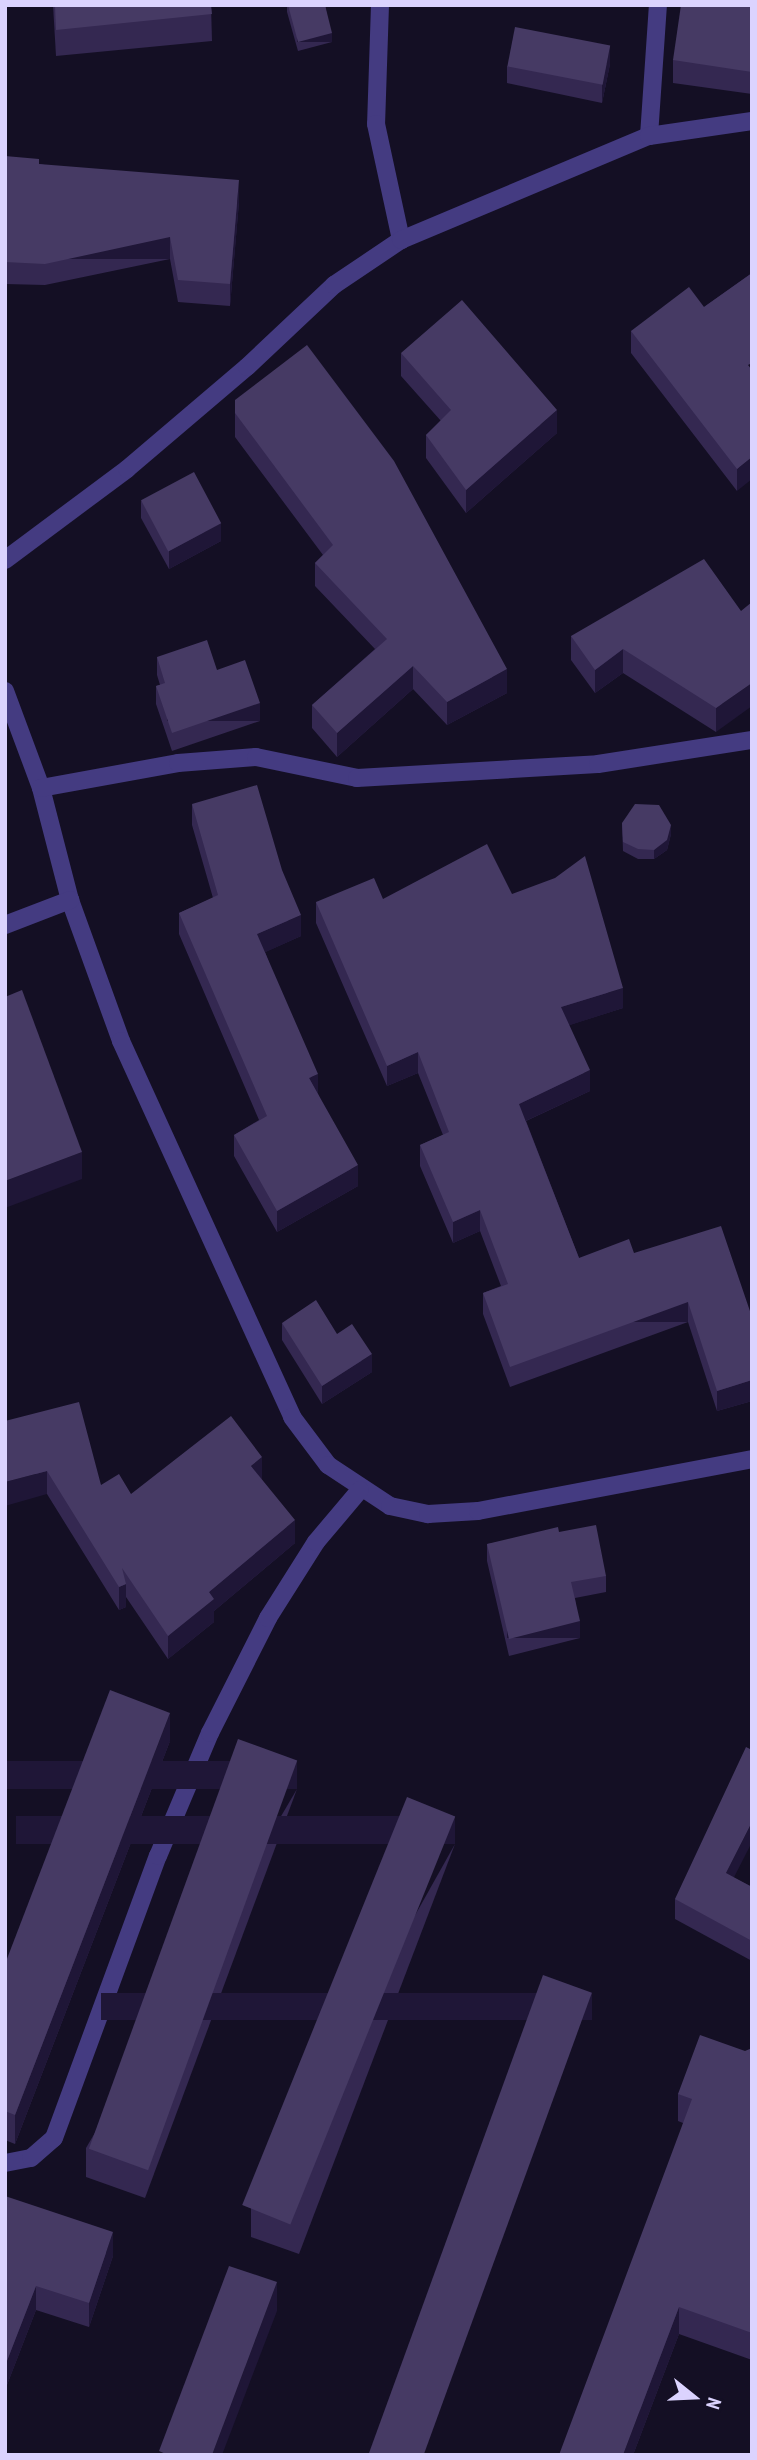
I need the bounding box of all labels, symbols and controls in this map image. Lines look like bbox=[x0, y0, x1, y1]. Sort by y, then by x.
north arrow bbox=[659, 2362, 729, 2432]
text: N bbox=[701, 2395, 727, 2412]

